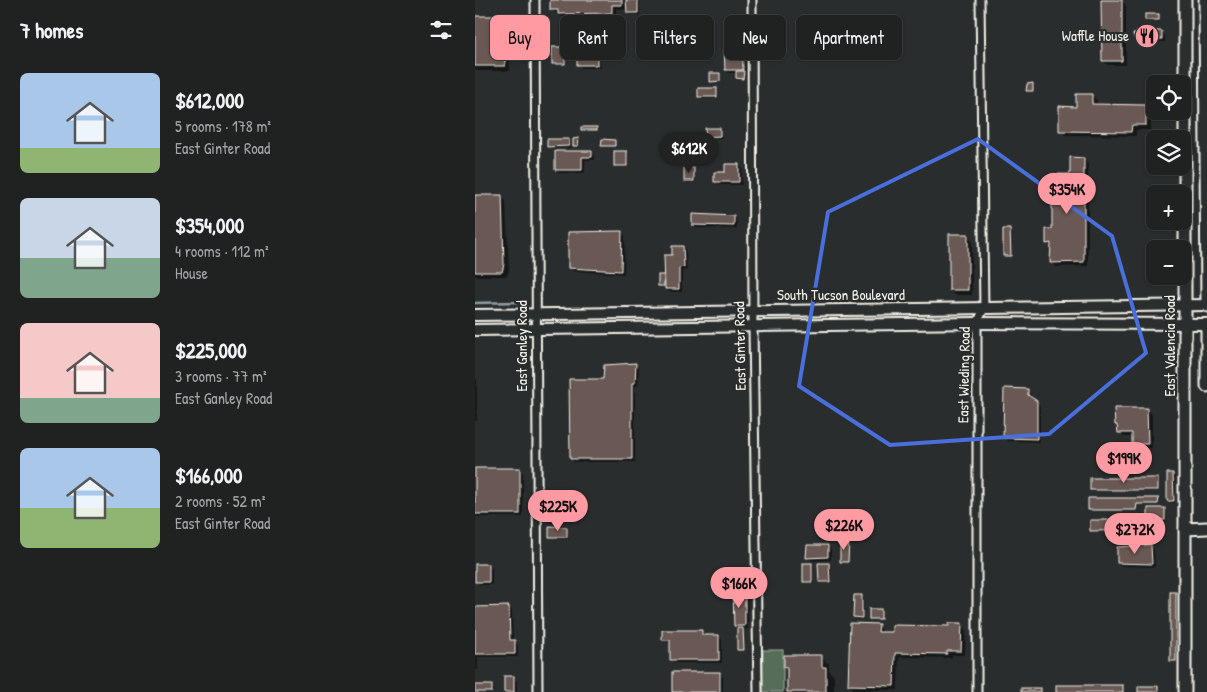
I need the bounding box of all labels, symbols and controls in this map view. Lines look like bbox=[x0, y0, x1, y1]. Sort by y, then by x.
chip: Buy bbox=[490, 15, 550, 60]
chip: Rent bbox=[560, 15, 626, 60]
chip: Filters bbox=[636, 15, 714, 60]
chip: New bbox=[724, 15, 786, 60]
chip: Apartment bbox=[796, 15, 902, 60]
text: 7 homes bbox=[20, 16, 83, 45]
icon: filters bbox=[427, 16, 455, 44]
restaurant icon: Waffle House bbox=[1134, 23, 1160, 49]
place label: Waffle House bbox=[1062, 25, 1129, 46]
map controls bbox=[1146, 75, 1191, 285]
button: locate bbox=[1146, 75, 1191, 120]
text: $612,000 bbox=[175, 86, 244, 115]
icon: home bbox=[60, 93, 120, 153]
text: 5 rooms · 178 m² bbox=[175, 115, 271, 137]
button: layers bbox=[1146, 130, 1191, 175]
pin: $612K bbox=[654, 132, 724, 174]
text: East Ginter Road bbox=[175, 137, 270, 159]
text: $612K bbox=[671, 137, 707, 159]
pin: $354K bbox=[1032, 172, 1102, 215]
text: $354K bbox=[1049, 178, 1085, 200]
button: + bbox=[1146, 185, 1191, 230]
text: $354,000 bbox=[175, 211, 244, 240]
icon: home bbox=[60, 218, 120, 278]
text: 4 rooms · 112 m² bbox=[175, 240, 269, 262]
button: − bbox=[1146, 240, 1191, 285]
text: House bbox=[175, 262, 208, 284]
street label: South Tucson Boulevard bbox=[777, 284, 905, 305]
street label: East Valencia Road bbox=[1159, 295, 1180, 397]
street label: East Ganley Road bbox=[511, 300, 532, 392]
street label: East Ginter Road bbox=[728, 301, 751, 391]
street label: East Wieding Road bbox=[952, 327, 975, 423]
text: $225,000 bbox=[175, 336, 247, 365]
icon: home bbox=[60, 343, 120, 403]
text: 3 rooms · 77 m² bbox=[175, 365, 267, 387]
text: East Ganley Road bbox=[175, 387, 272, 409]
pin: $199K bbox=[1089, 442, 1159, 484]
text: $199K bbox=[1107, 447, 1141, 469]
text: $166,000 bbox=[175, 461, 243, 490]
icon: home bbox=[60, 468, 120, 528]
text: 2 rooms · 52 m² bbox=[175, 490, 265, 512]
pin: $225K bbox=[523, 490, 593, 532]
text: $225K bbox=[539, 495, 577, 517]
pin: $226K bbox=[809, 508, 879, 551]
text: East Ginter Road bbox=[175, 512, 270, 534]
pin: $272K bbox=[1100, 512, 1170, 555]
text: $226K bbox=[825, 514, 863, 536]
text: $272K bbox=[1115, 518, 1155, 540]
pin: $166K bbox=[704, 566, 774, 609]
text: $166K bbox=[721, 572, 757, 594]

